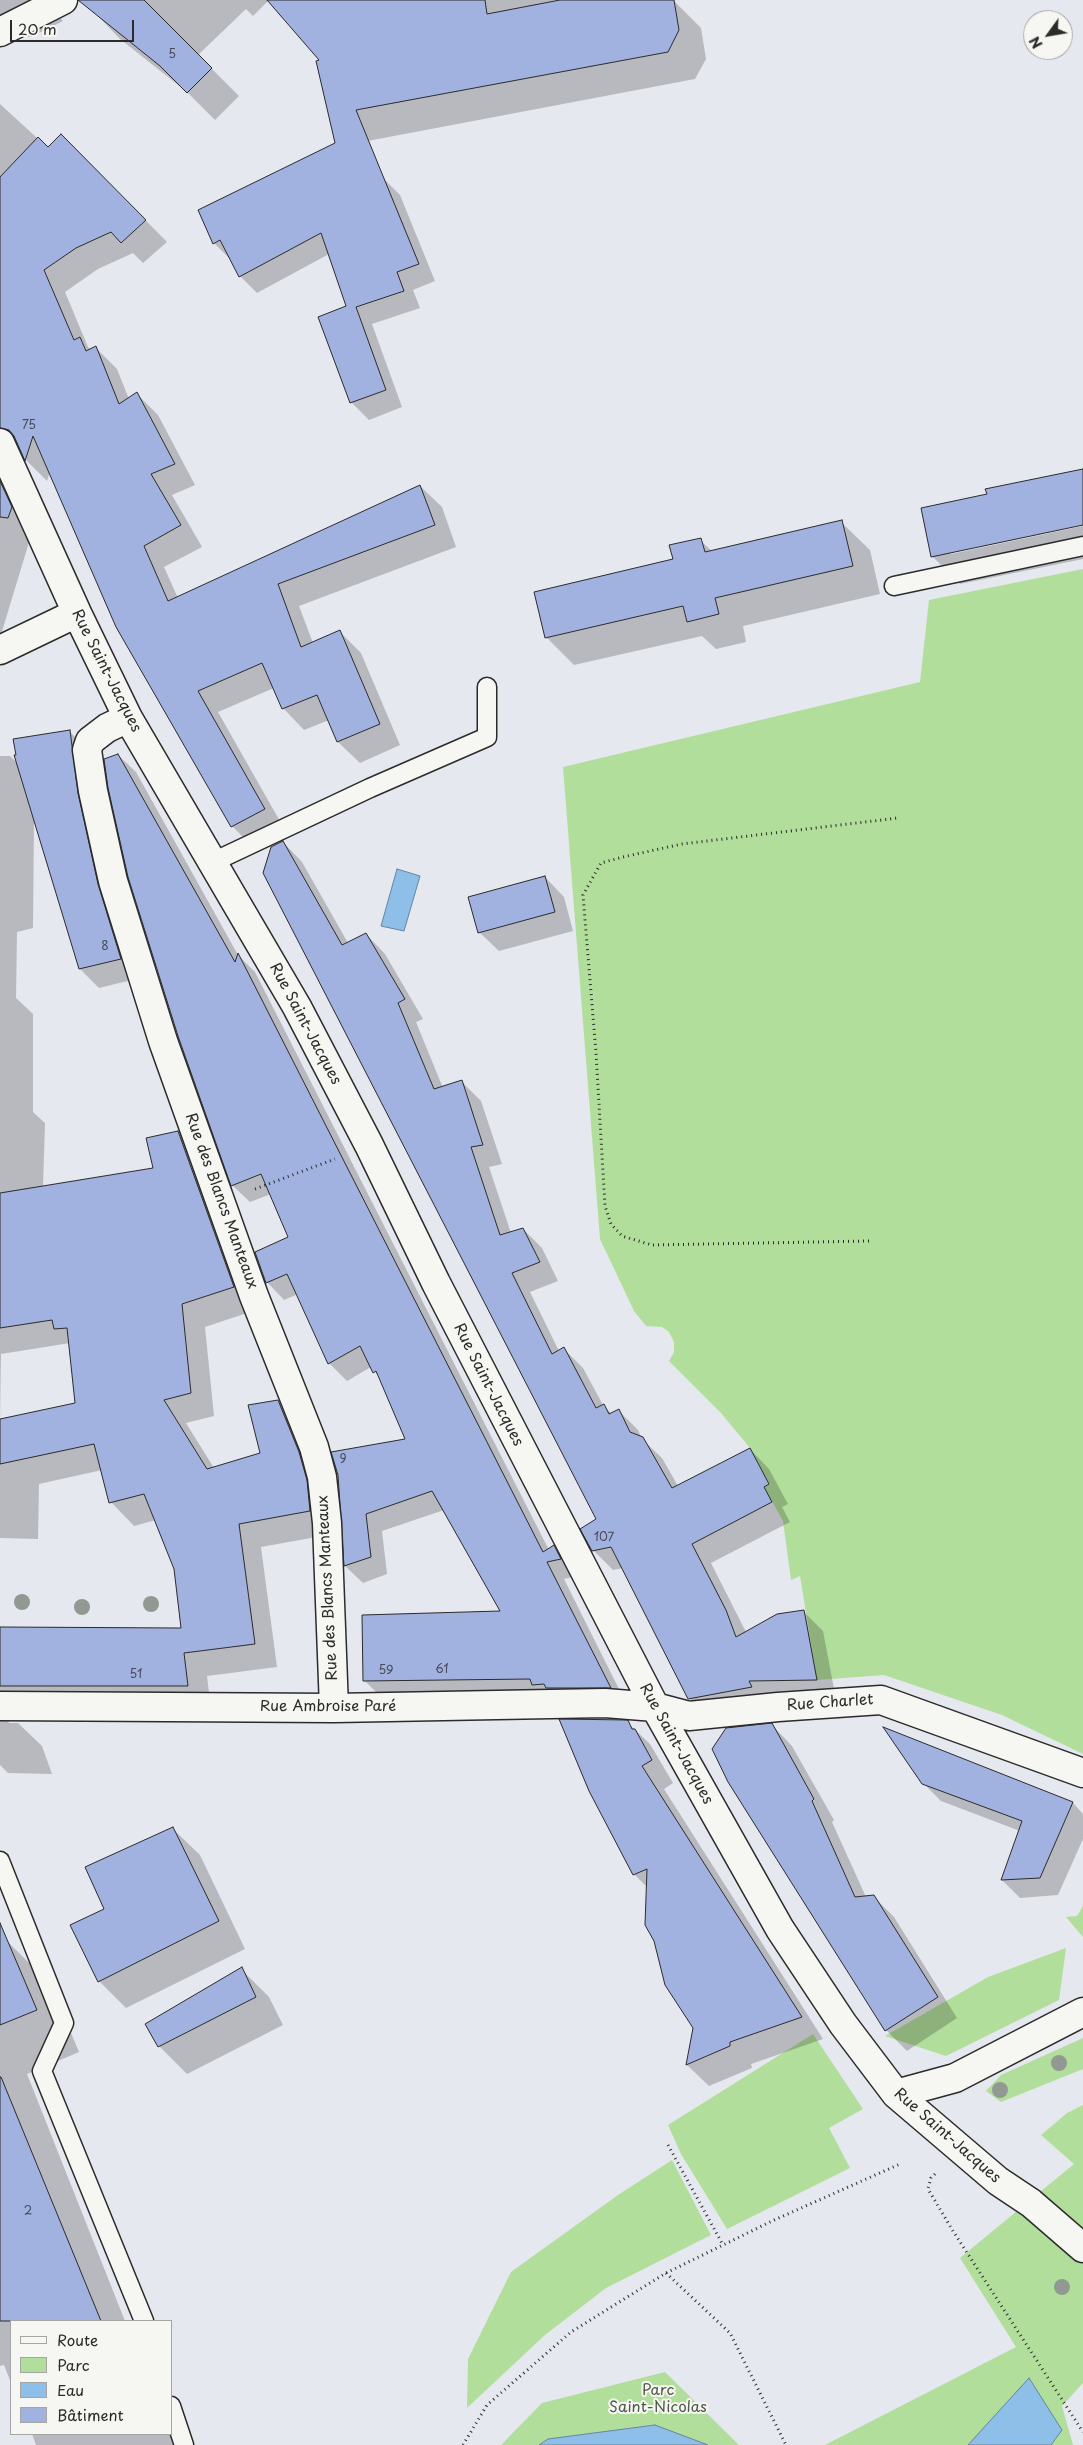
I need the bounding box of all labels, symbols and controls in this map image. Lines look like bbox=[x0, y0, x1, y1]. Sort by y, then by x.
scale bar bbox=[12, 10, 136, 42]
north arrow bbox=[1023, 10, 1073, 60]
text: 20 m bbox=[18, 17, 57, 40]
text: N bbox=[1024, 32, 1048, 53]
house number: 5 bbox=[168, 48, 176, 62]
house number: 75 bbox=[22, 419, 36, 433]
street label: Rue Saint-Jacques bbox=[67, 607, 145, 735]
house number: 8 bbox=[101, 940, 109, 954]
street label: Rue Saint-Jacques bbox=[265, 960, 345, 1088]
street label: Rue des Blancs Manteaux bbox=[181, 1111, 261, 1291]
street label: Rue Saint-Jacques bbox=[449, 1321, 527, 1449]
house number: 9 bbox=[339, 1453, 347, 1467]
street label: Rue des Blancs Manteaux bbox=[314, 1495, 342, 1681]
house number: 107 bbox=[594, 1531, 614, 1545]
house number: 61 bbox=[435, 1663, 449, 1677]
house number: 59 bbox=[379, 1664, 393, 1678]
house number: 51 bbox=[130, 1668, 142, 1682]
street label: Rue Saint-Jacques bbox=[635, 1680, 717, 1808]
street label: Rue Charlet bbox=[786, 1691, 874, 1715]
street label: Rue Ambroise Paré bbox=[260, 1698, 396, 1716]
street label: Rue Saint-Jacques bbox=[890, 2085, 1004, 2187]
house number: 2 bbox=[24, 2205, 32, 2219]
legend bbox=[10, 2320, 172, 2435]
text: Route bbox=[57, 2328, 98, 2351]
text: Parc bbox=[57, 2353, 90, 2376]
text: Eau bbox=[57, 2378, 84, 2401]
park label: Parc Saint-Nicolas bbox=[609, 2382, 707, 2417]
text: Bâtiment bbox=[57, 2403, 124, 2426]

